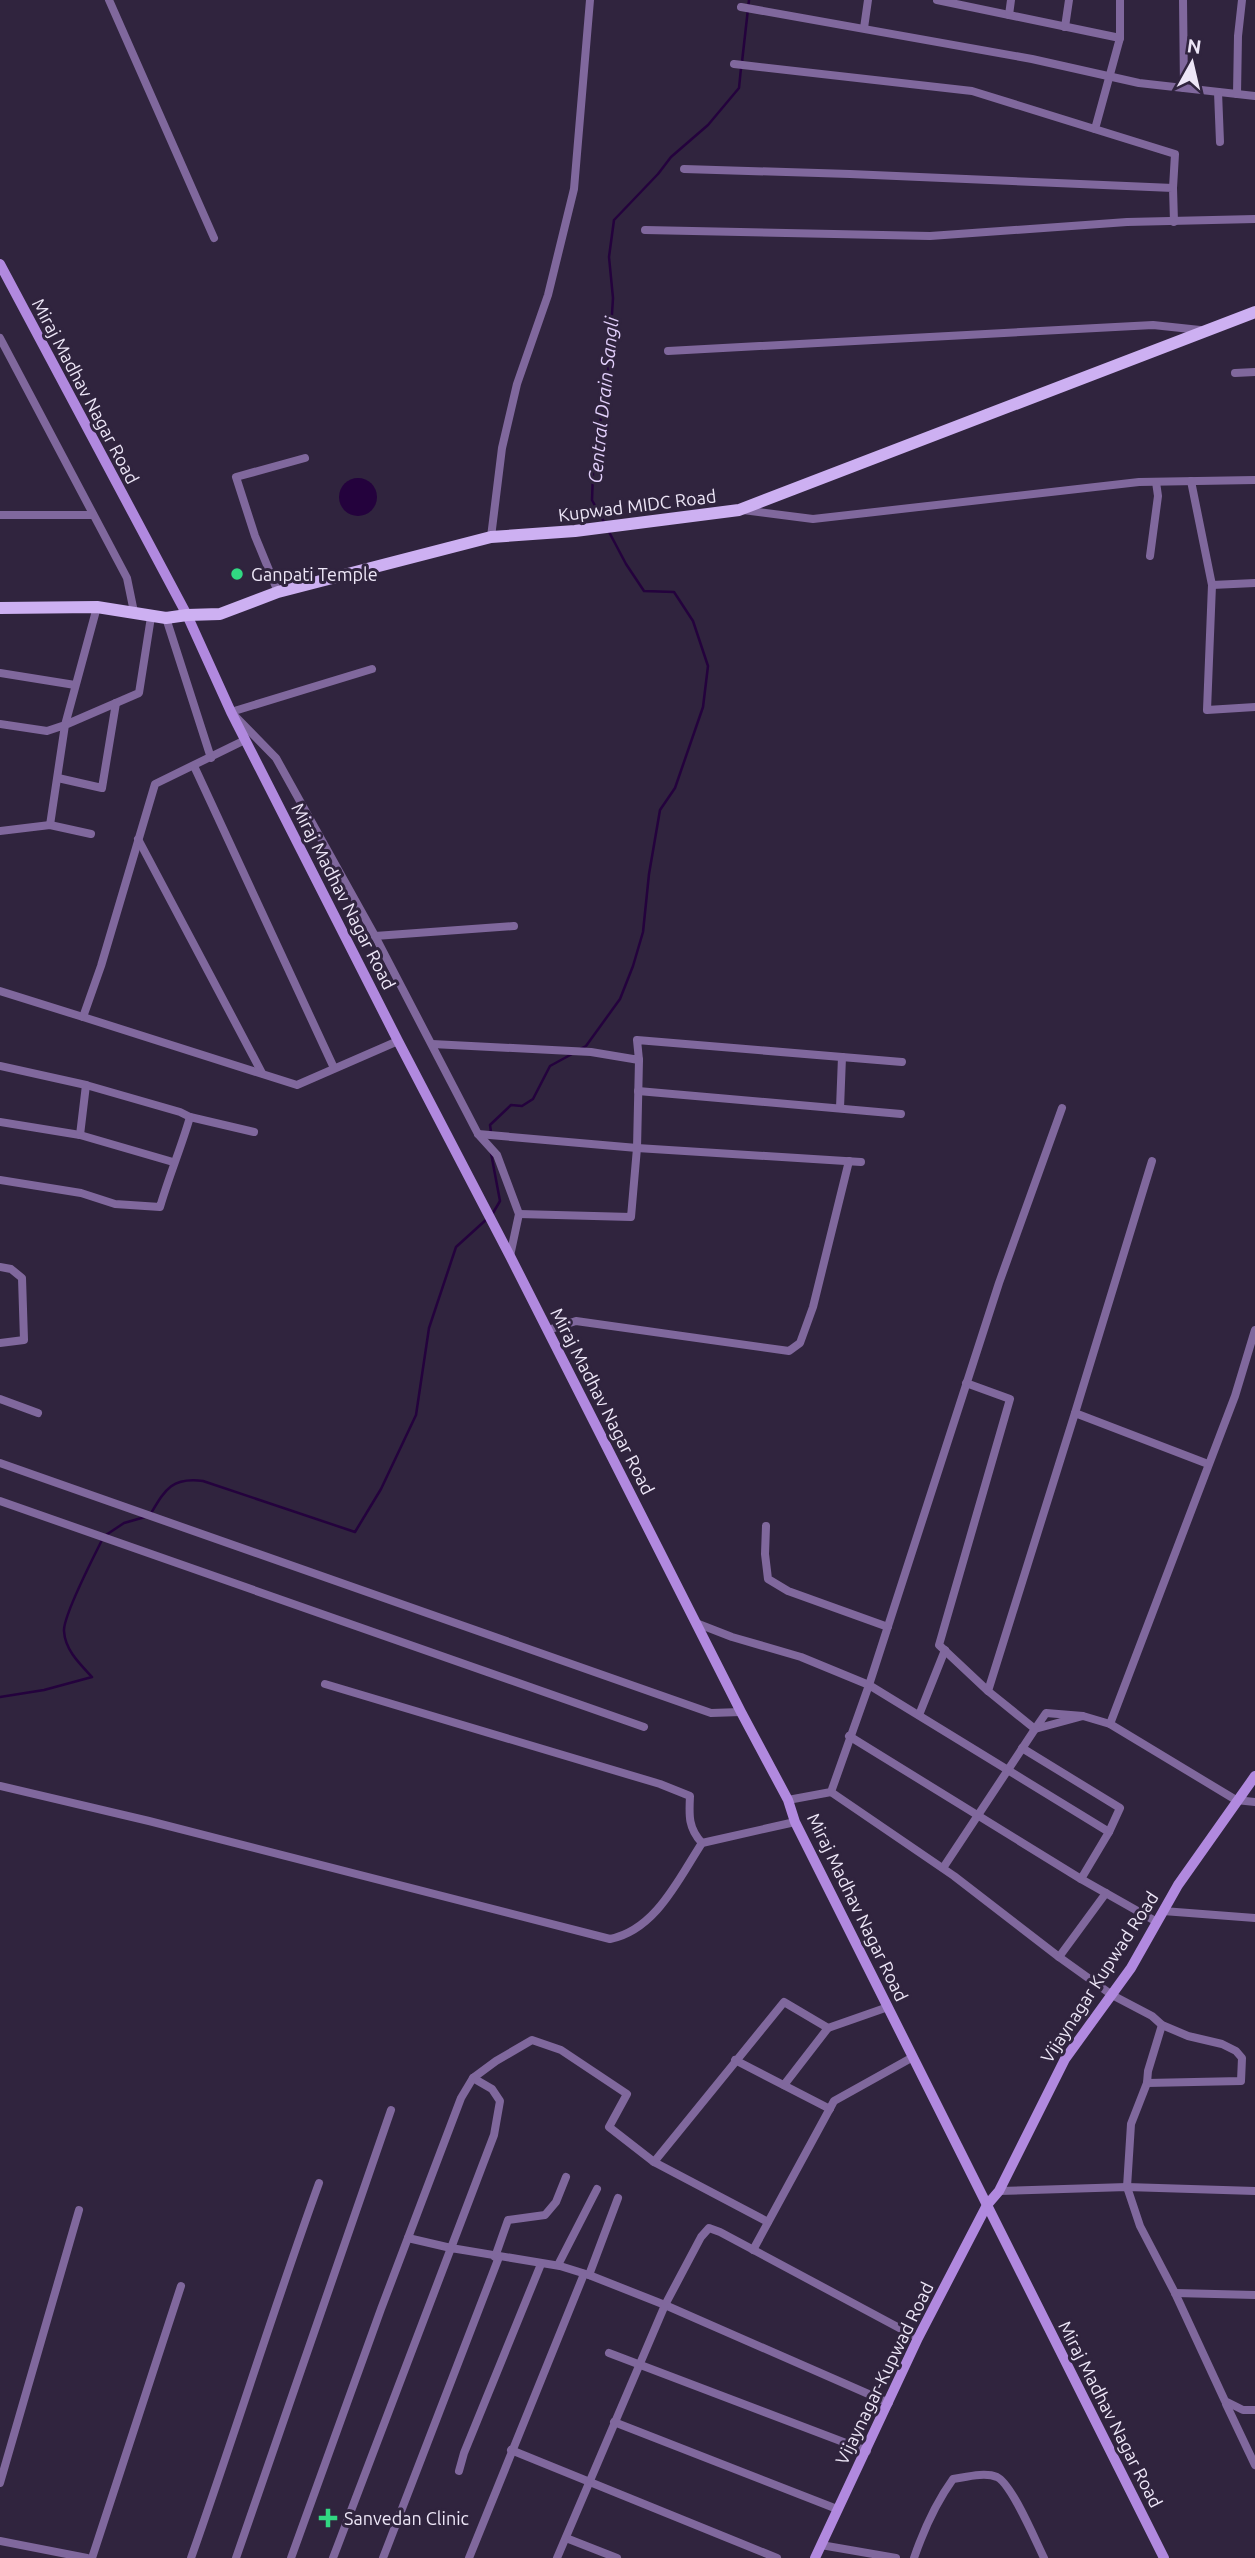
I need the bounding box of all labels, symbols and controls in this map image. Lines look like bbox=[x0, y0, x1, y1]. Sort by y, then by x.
north arrow bbox=[1157, 28, 1227, 98]
text: N bbox=[1186, 34, 1203, 58]
street label: Miraj Madhav Nagar Road bbox=[29, 295, 143, 487]
water label: Central Drain Sangli bbox=[583, 314, 623, 484]
street label: Kupwad MIDC Road bbox=[557, 485, 717, 525]
place label: Ganpati Temple bbox=[251, 564, 378, 584]
marker: Ganpati Temple bbox=[229, 566, 245, 582]
street label: Miraj Madhav Nagar Road bbox=[288, 799, 400, 993]
street label: Miraj Madhav Nagar Road bbox=[547, 1304, 659, 1498]
street label: Miraj Madhav Nagar Road bbox=[804, 1810, 912, 2004]
street label: Vijaynagar Kupwad Road bbox=[1036, 1888, 1162, 2066]
street label: Vijaynagar-Kupwad Road bbox=[831, 2279, 937, 2467]
street label: Miraj Madhav Nagar Road bbox=[1055, 2317, 1167, 2511]
marker: Sanvedan Clinic bbox=[318, 2508, 338, 2528]
place label: Sanvedan Clinic bbox=[344, 2508, 469, 2528]

